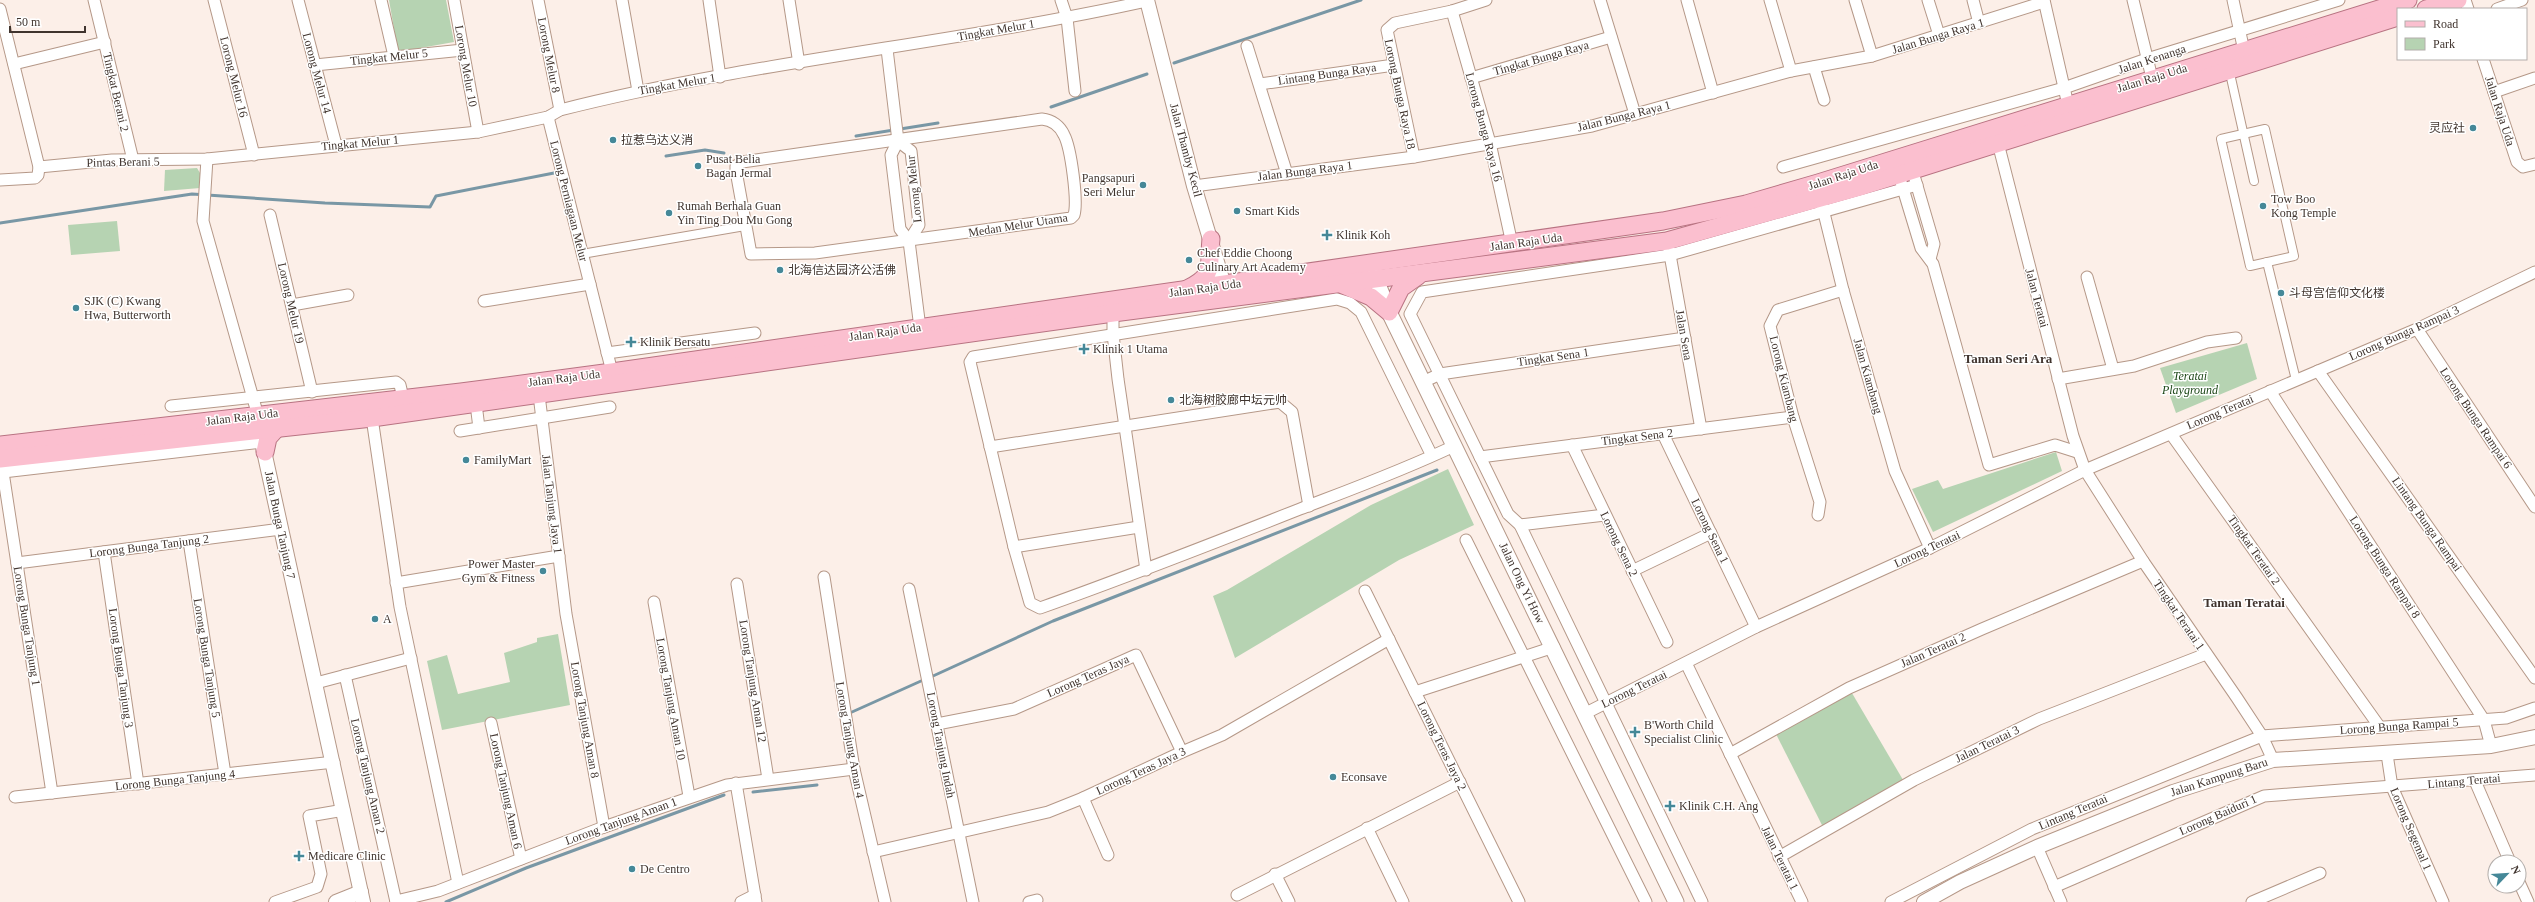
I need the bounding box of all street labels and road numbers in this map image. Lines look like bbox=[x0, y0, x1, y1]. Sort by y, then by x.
street label: Jalan Bunga Raya 1 bbox=[1890, 15, 1986, 57]
street label: Lorong Melur 8 bbox=[535, 16, 563, 94]
street label: Tingkat Melur 1 bbox=[956, 16, 1036, 44]
street label: Lorong Melur 10 bbox=[452, 24, 480, 108]
street label: Lorong Melur 14 bbox=[300, 31, 334, 115]
street label: Lorong Melur 16 bbox=[217, 35, 251, 119]
street label: Tingkat Bunga Raya bbox=[1492, 37, 1591, 78]
street label: Lorong Bunga Raya 18 bbox=[1381, 38, 1419, 150]
street label: Jalan Kenanga bbox=[2116, 41, 2188, 77]
street label: Tingkat Melur 5 bbox=[349, 46, 429, 68]
street label: Tingkat Berani 2 bbox=[100, 51, 132, 133]
street label: Lintang Bunga Raya bbox=[1277, 60, 1378, 88]
street label: Jalan Raja Uda bbox=[2115, 60, 2189, 95]
street label: Tingkat Melur 1 bbox=[637, 70, 717, 98]
street label: Lorong Bunga Raya 16 bbox=[1463, 71, 1505, 183]
street label: Jalan Raja Uda bbox=[2482, 74, 2518, 148]
street label: Jalan Bunga Raya 1 bbox=[1576, 98, 1672, 134]
street label: Jalan Thamby Kecil bbox=[1167, 102, 1205, 199]
street label: Tingkat Melur 1 bbox=[320, 133, 400, 153]
street label: Lorong Perniagaan Melur bbox=[547, 139, 591, 263]
street label: Pintas Berani 5 bbox=[86, 154, 160, 170]
street label: Lorong Melur bbox=[904, 155, 924, 223]
street label: Jalan Raja Uda bbox=[1806, 157, 1880, 193]
street label: Jalan Bunga Raya 1 bbox=[1257, 158, 1353, 184]
street label: Medan Melur Utama bbox=[967, 210, 1069, 240]
street label: Jalan Raja Uda bbox=[1489, 230, 1564, 254]
street label: Lorong Melur 19 bbox=[275, 261, 307, 345]
street label: Jalan Teratai bbox=[2022, 267, 2052, 330]
street label: Jalan Raja Uda bbox=[1168, 276, 1243, 300]
street label: Lorong Bunga Rampai 3 bbox=[2347, 302, 2461, 364]
street label: Jalan Sena bbox=[1673, 309, 1695, 362]
street label: Jalan Raja Uda bbox=[848, 320, 923, 344]
street label: Lorong Kiambang bbox=[1767, 334, 1801, 424]
street label: Jalan Kiambang bbox=[1851, 337, 1885, 415]
street label: Tingkat Sena 1 bbox=[1516, 345, 1590, 369]
street label: Lorong Bunga Rampai 6 bbox=[2437, 365, 2515, 471]
street label: Jalan Raja Uda bbox=[527, 367, 602, 389]
street label: Lorong Teratai bbox=[2184, 391, 2256, 432]
street label: Jalan Raja Uda bbox=[205, 406, 280, 428]
street label: Tingkat Sena 2 bbox=[1600, 426, 1674, 448]
street label: Jalan Tanjung Jaya 1 bbox=[539, 454, 565, 554]
street label: Jalan Bunga Tanjung 7 bbox=[262, 470, 298, 580]
street label: Lintang Bunga Rampai bbox=[2389, 474, 2465, 574]
street label: Lorong Sena 1 bbox=[1688, 496, 1732, 566]
street label: Lorong Sena 2 bbox=[1597, 509, 1641, 579]
street label: Tingkat Teratai 2 bbox=[2225, 512, 2283, 588]
street label: Lorong Bunga Rampai 8 bbox=[2347, 513, 2423, 621]
street label: Lorong Teratai bbox=[1892, 527, 1963, 570]
street label: Lorong Bunga Tanjung 2 bbox=[88, 532, 210, 560]
street label: Jalan Ong Yi How bbox=[1496, 540, 1548, 626]
street label: Lorong Bunga Tanjung 1 bbox=[11, 565, 43, 687]
street label: Tingkat Teratai 1 bbox=[2150, 577, 2208, 653]
street label: Lorong Bunga Tanjung 5 bbox=[191, 597, 223, 719]
street label: Lorong Bunga Tanjung 3 bbox=[106, 607, 136, 729]
street label: Lorong Tanjung Aman 12 bbox=[736, 619, 770, 743]
street label: Jalan Teratai 2 bbox=[1898, 629, 1968, 671]
street label: Lorong Tanjung Aman 10 bbox=[653, 637, 689, 761]
street label: Lorong Teras Jaya bbox=[1045, 651, 1132, 700]
street label: Lorong Tanjung Aman 8 bbox=[568, 661, 602, 779]
street label: Lorong Teratai bbox=[1599, 667, 1670, 711]
street label: Lorong Tanjung Aman 4 bbox=[833, 681, 867, 799]
street label: Lorong Tanjung Indah bbox=[924, 691, 958, 799]
street label: Lorong Teras Jaya 2 bbox=[1414, 699, 1470, 793]
street label: Lorong Bunga Rampai 5 bbox=[2339, 715, 2459, 737]
street label: Lorong Tanjung Aman 2 bbox=[348, 717, 388, 835]
street label: Jalan Teratai 3 bbox=[1953, 722, 2021, 766]
street label: Lorong Tanjung Aman 6 bbox=[487, 732, 525, 850]
street label: Lorong Teras Jaya 3 bbox=[1094, 744, 1188, 798]
street label: Jalan Kampung Baru bbox=[2169, 755, 2269, 799]
street label: Lorong Bunga Tanjung 4 bbox=[114, 767, 236, 793]
street label: Lintang Teratai bbox=[2427, 771, 2502, 791]
street label: Lorong Segemal 1 bbox=[2387, 785, 2435, 873]
street label: Lintang Teratai bbox=[2037, 791, 2110, 833]
street label: Lorong Baiduri 1 bbox=[2177, 792, 2259, 838]
street label: Lorong Tanjung Aman 1 bbox=[563, 794, 679, 848]
street label: Jalan Teratai 1 bbox=[1758, 824, 1802, 892]

